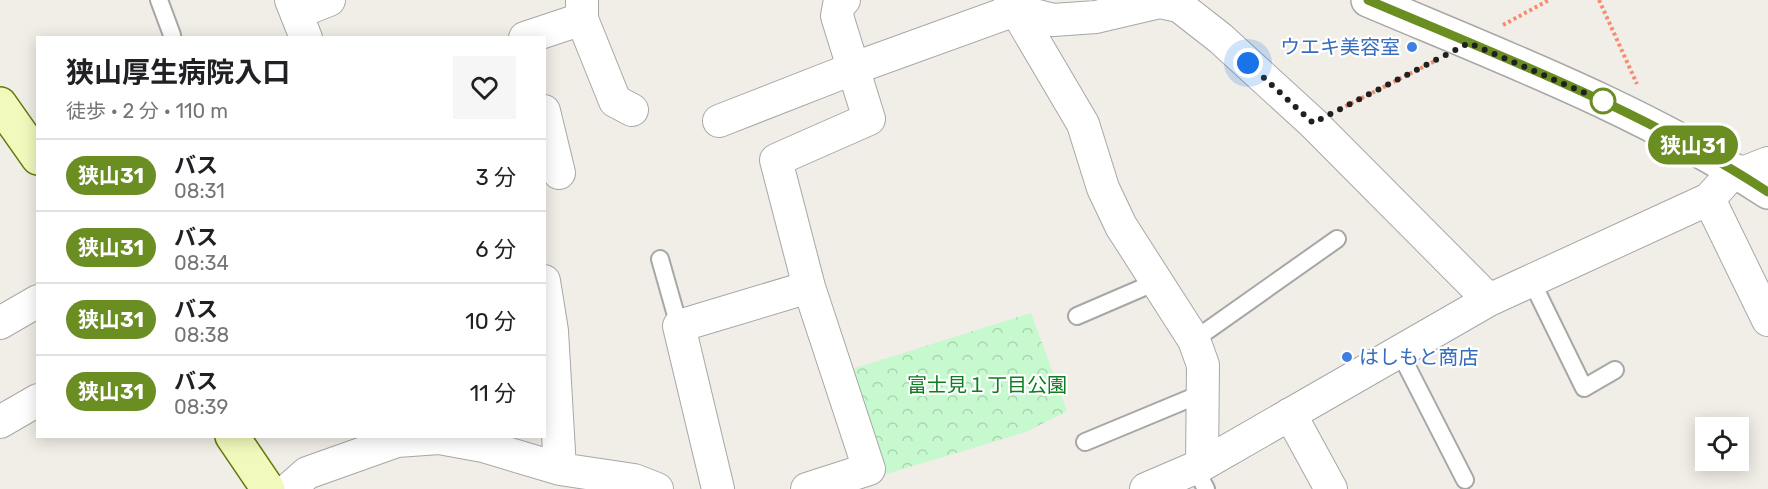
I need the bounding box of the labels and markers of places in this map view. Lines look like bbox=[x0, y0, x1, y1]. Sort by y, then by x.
place label: ウエキ美容室 bbox=[1280, 35, 1400, 59]
marker: ウエキ美容室 bbox=[1405, 40, 1419, 54]
unlabelled marker bbox=[1590, 88, 1616, 114]
place label: はしもと商店 bbox=[1359, 345, 1479, 369]
marker: はしもと商店 bbox=[1340, 350, 1354, 364]

